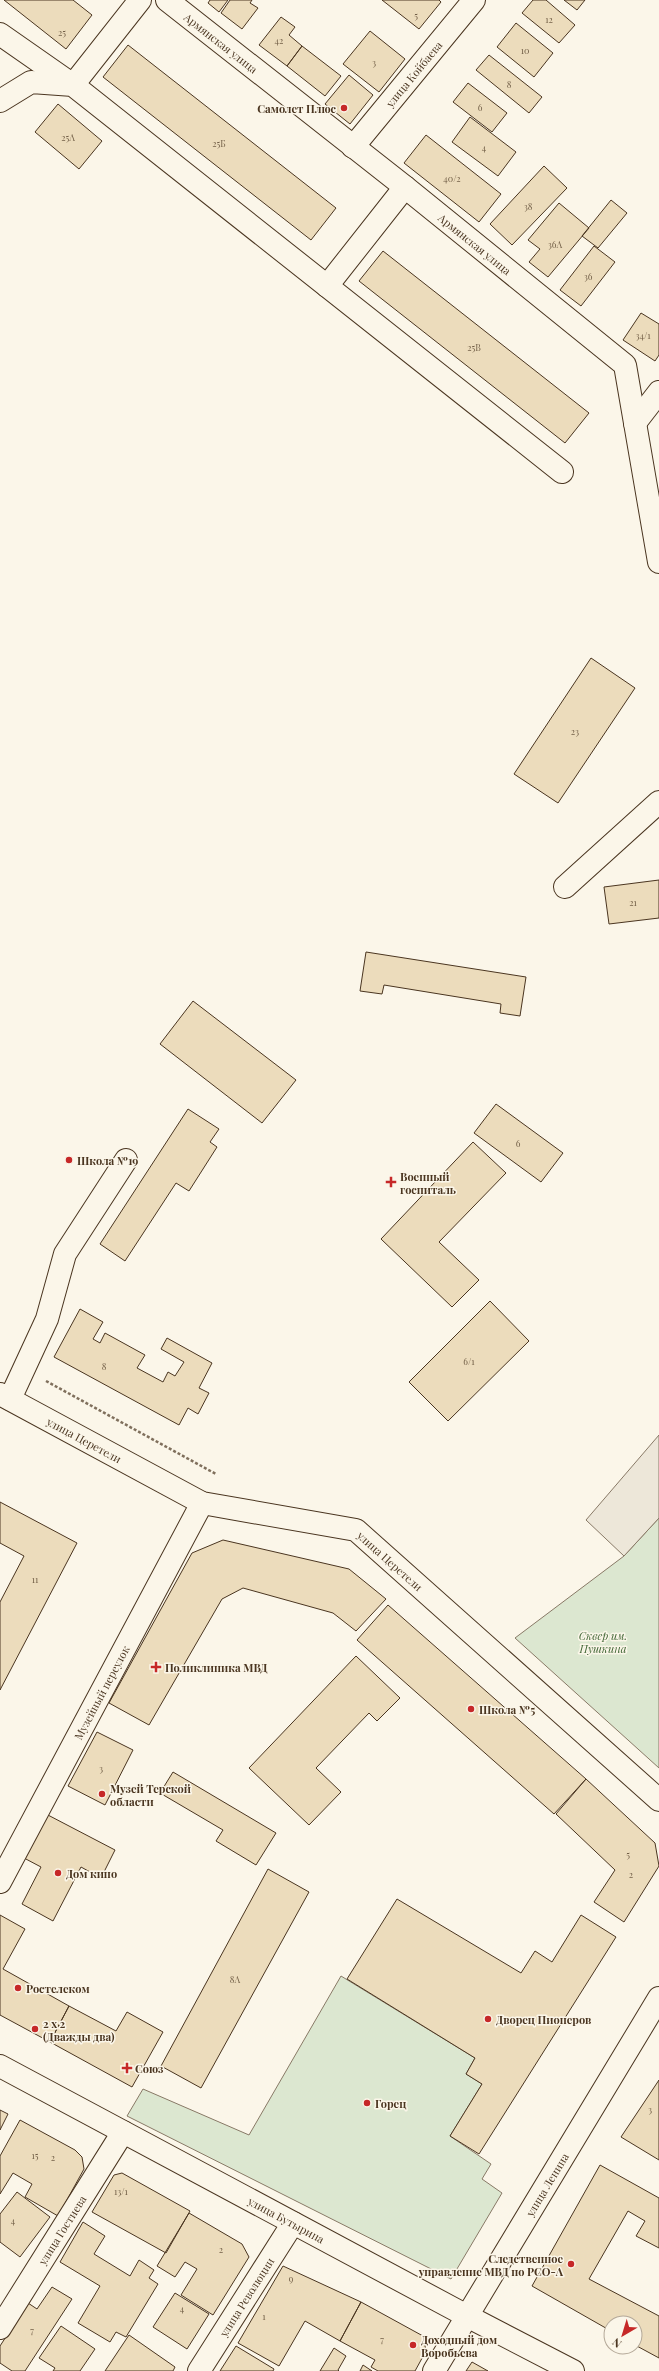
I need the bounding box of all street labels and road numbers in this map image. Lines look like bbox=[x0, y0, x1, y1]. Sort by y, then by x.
street label: Армянская улица bbox=[181, 9, 261, 76]
street label: улица Койбаева bbox=[381, 37, 445, 111]
street label: Армянская улица bbox=[435, 209, 515, 278]
street label: улица Церетели bbox=[44, 1413, 125, 1466]
street label: улица Церетели bbox=[354, 1527, 426, 1594]
street label: Музейный переулок bbox=[70, 1642, 133, 1742]
street label: улица Ленина bbox=[521, 2149, 572, 2220]
street label: улица Гостиева bbox=[34, 2192, 89, 2268]
street label: улица Бутырина bbox=[245, 2192, 328, 2246]
street label: улица Революции bbox=[215, 2254, 277, 2340]

